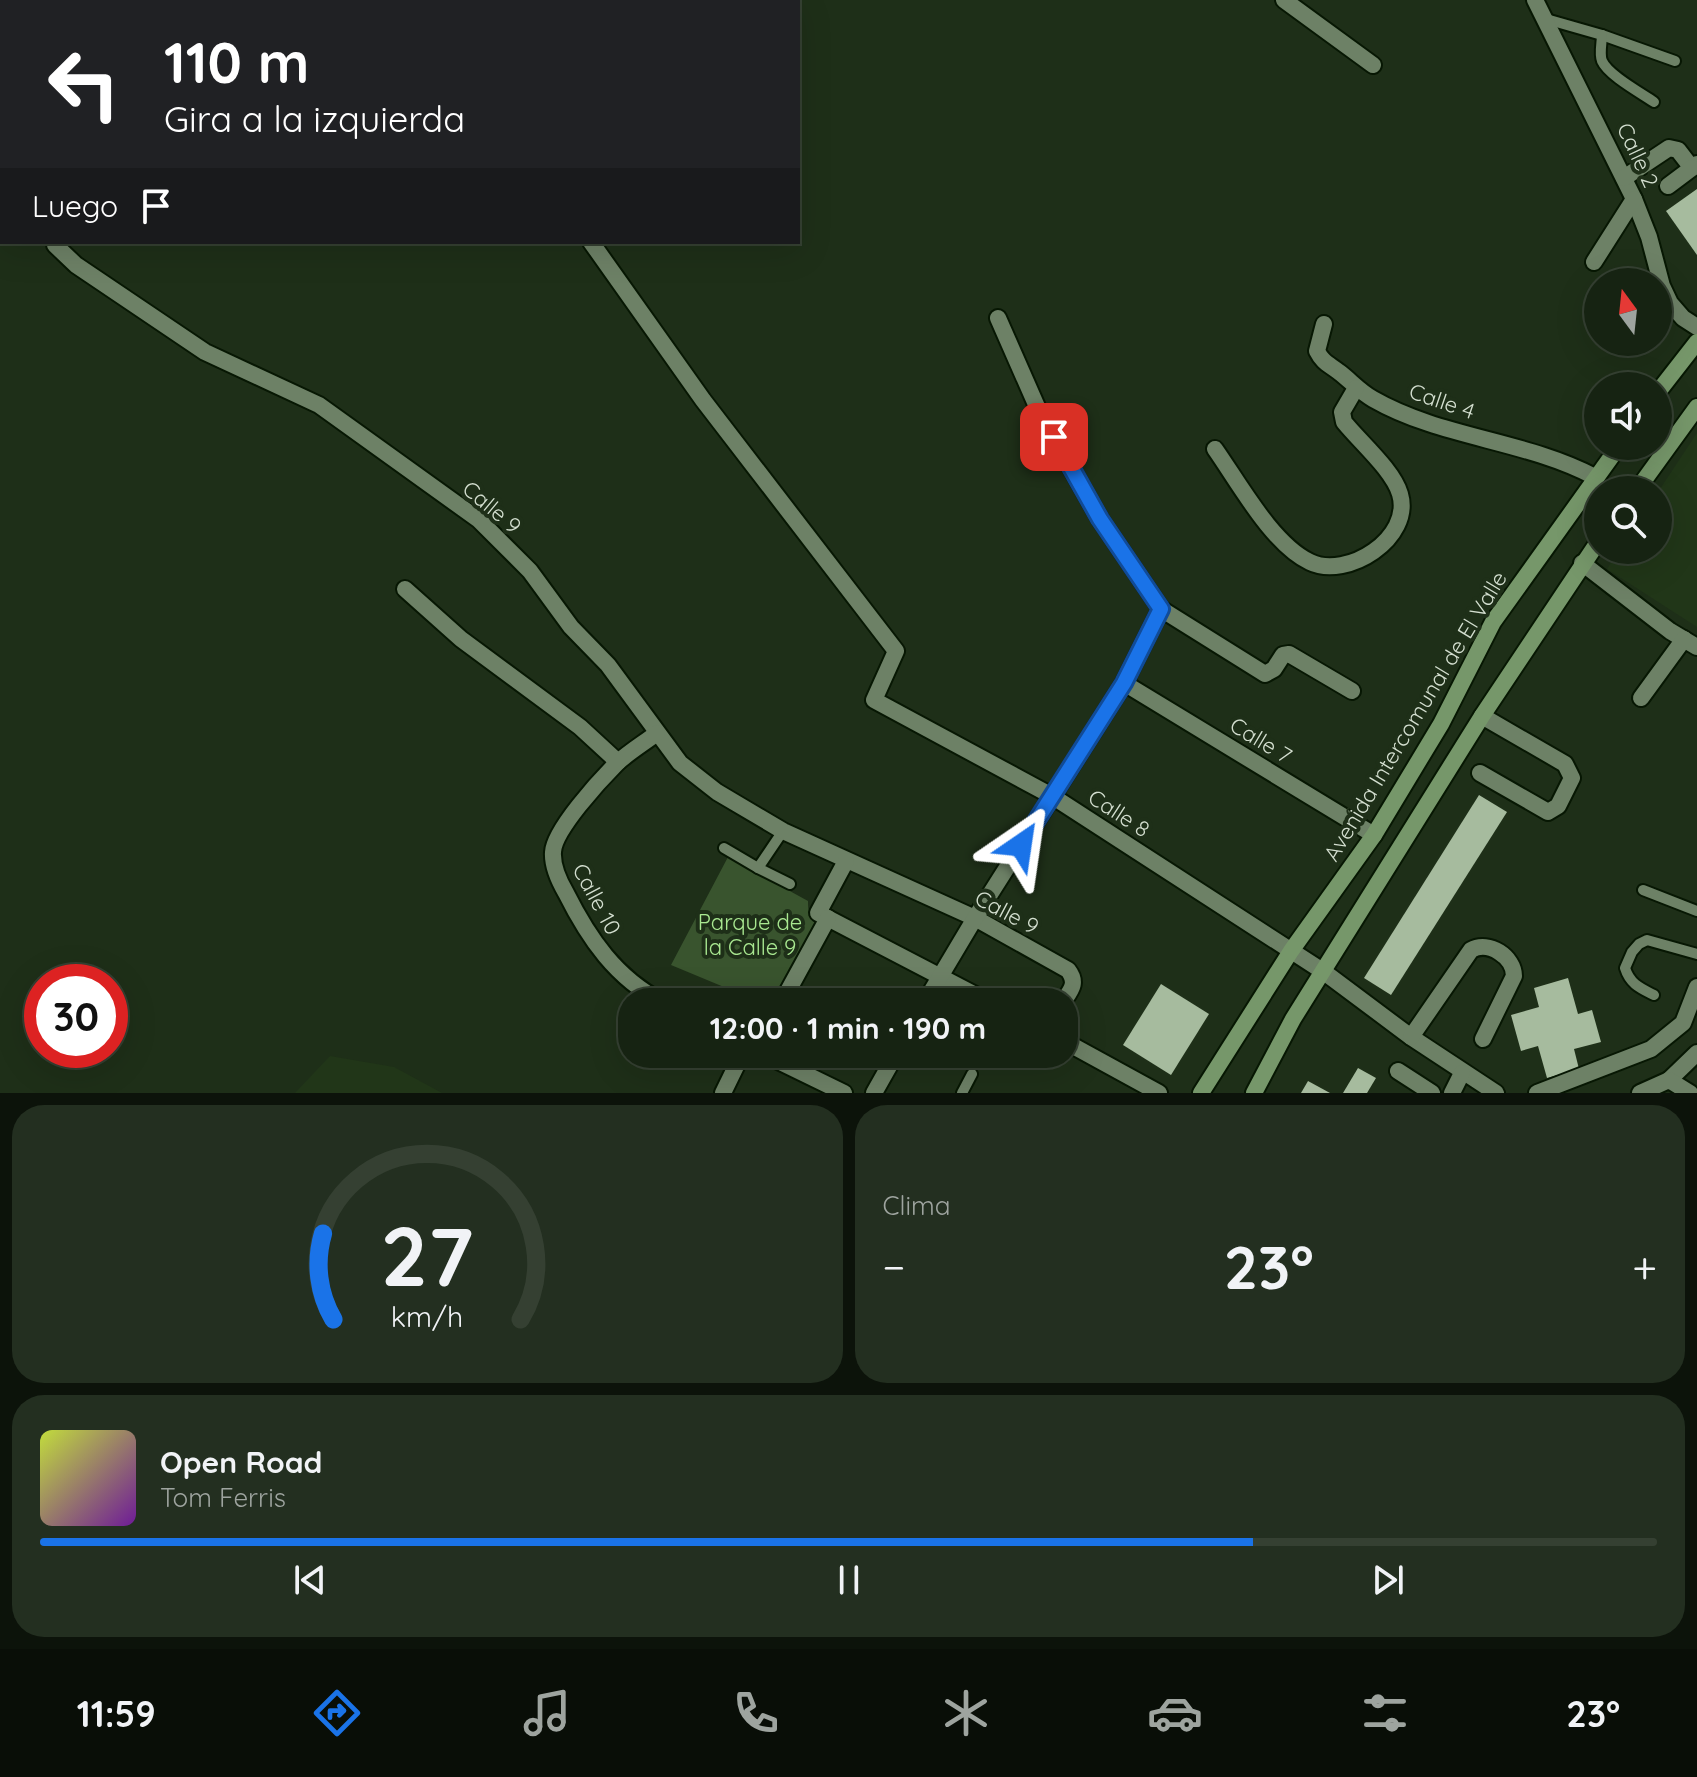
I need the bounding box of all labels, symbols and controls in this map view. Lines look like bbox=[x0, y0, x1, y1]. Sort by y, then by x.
text: 110 m bbox=[164, 27, 309, 97]
icon: left bbox=[32, 32, 136, 136]
text: Gira a la izquierda bbox=[164, 96, 465, 141]
street label: Calle 2 bbox=[1611, 118, 1665, 192]
icon: arrive bbox=[134, 184, 178, 228]
text: Luego bbox=[32, 187, 118, 225]
north arrow bbox=[1584, 268, 1672, 356]
map controls bbox=[1584, 268, 1672, 564]
button: sound bbox=[1584, 372, 1672, 460]
street label: Calle 4 bbox=[1405, 377, 1479, 425]
pin bbox=[1020, 403, 1088, 471]
icon: arrive bbox=[1032, 415, 1076, 459]
street label: Calle 9 bbox=[457, 474, 527, 540]
button: search bbox=[1584, 476, 1672, 564]
street label: Avenida Intercomunal de El Valle bbox=[1317, 566, 1513, 866]
street label: Calle 7 bbox=[1225, 711, 1297, 769]
street label: Calle 8 bbox=[1083, 783, 1155, 843]
position arrow bbox=[979, 803, 1063, 887]
street label: Calle 10 bbox=[567, 858, 627, 940]
street label: Calle 9 bbox=[970, 884, 1044, 940]
park label: Parque de la Calle 9 bbox=[698, 908, 802, 961]
speed limit sign: 30 bbox=[24, 964, 128, 1068]
text: 12:00 · 1 min · 190 m bbox=[710, 1009, 986, 1047]
text: Clima bbox=[883, 1189, 951, 1222]
text: 27 bbox=[381, 1203, 474, 1307]
text: 23° bbox=[1224, 1229, 1314, 1304]
text: − bbox=[883, 1239, 905, 1294]
text: + bbox=[1632, 1239, 1657, 1294]
text: km/h bbox=[391, 1298, 464, 1334]
text: Open Road bbox=[160, 1443, 322, 1481]
text: Tom Ferris bbox=[160, 1481, 286, 1514]
icon: previous bbox=[288, 1558, 332, 1602]
icon: pause bbox=[827, 1558, 871, 1602]
icon: next bbox=[1366, 1558, 1410, 1602]
icon: directions bbox=[309, 1685, 365, 1741]
icon: music bbox=[519, 1685, 575, 1741]
icon: phone bbox=[728, 1685, 784, 1741]
icon: climate bbox=[938, 1685, 994, 1741]
icon: car bbox=[1147, 1685, 1203, 1741]
icon: filters bbox=[1357, 1685, 1413, 1741]
text: 11:59 bbox=[77, 1691, 156, 1736]
text: 23° bbox=[1566, 1691, 1620, 1736]

